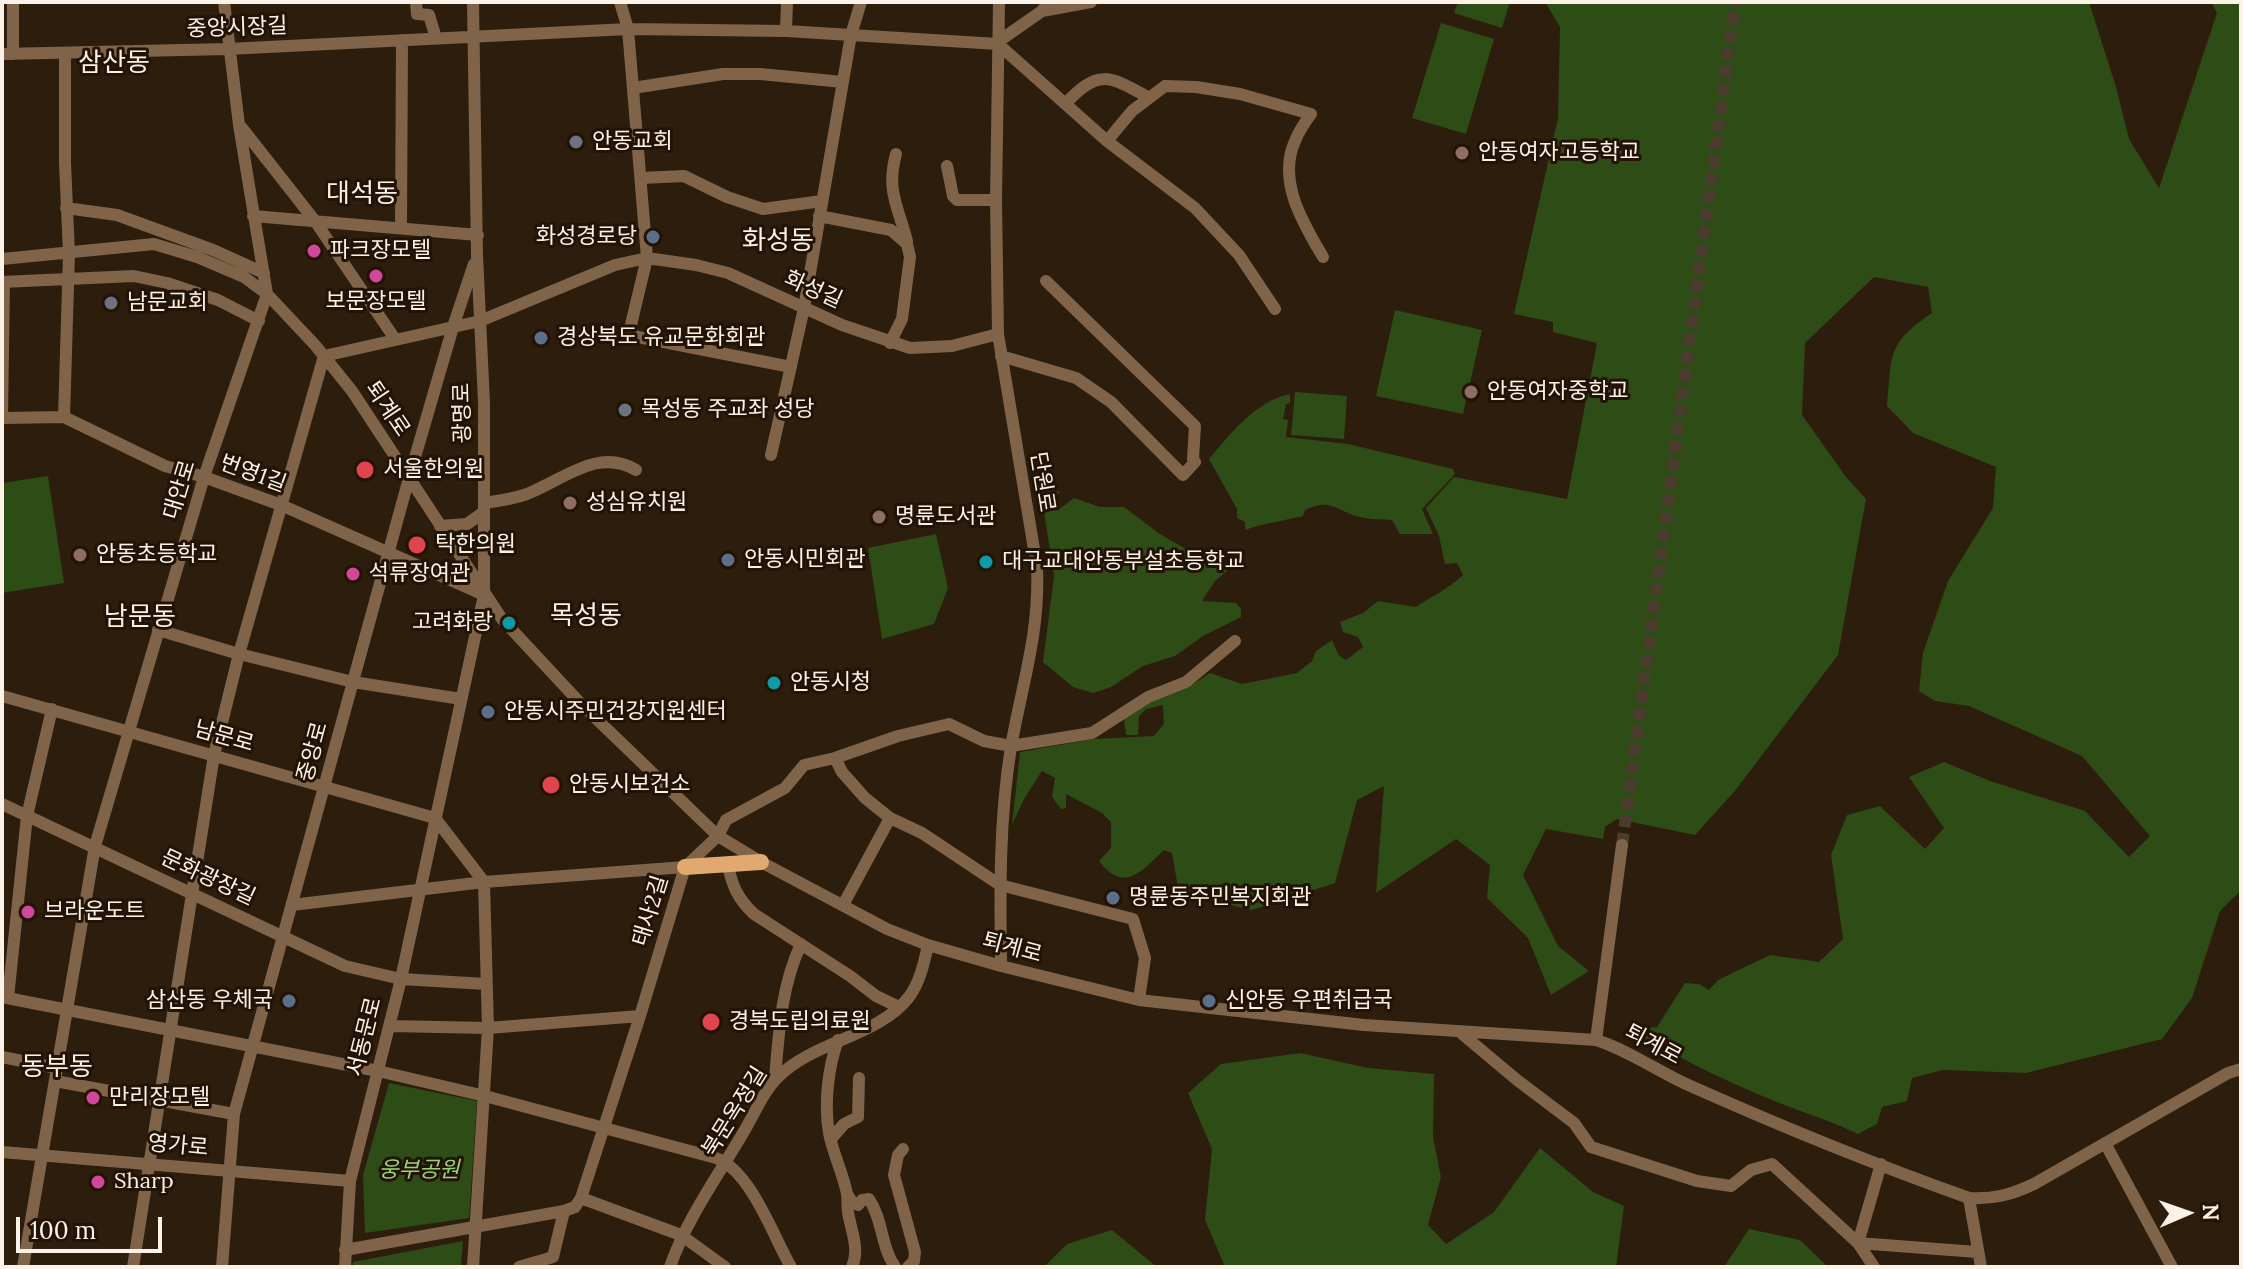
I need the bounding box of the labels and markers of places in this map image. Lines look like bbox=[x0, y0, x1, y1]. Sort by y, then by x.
place label: 안동교회 bbox=[592, 129, 673, 155]
marker: 안동교회 bbox=[567, 133, 585, 151]
place label: 안동여자고등학교 bbox=[1478, 140, 1640, 166]
marker: 안동여자고등학교 bbox=[1453, 144, 1471, 162]
place label: 화성경로당 bbox=[536, 224, 637, 250]
marker: 화성경로당 bbox=[644, 228, 662, 246]
place label: 파크장모텔 bbox=[330, 238, 431, 264]
marker: 파크장모텔 bbox=[305, 242, 323, 260]
marker: 보문장모텔 bbox=[367, 267, 385, 285]
place label: 보문장모텔 bbox=[325, 289, 427, 315]
place label: 남문교회 bbox=[127, 290, 208, 316]
marker: 남문교회 bbox=[102, 294, 120, 312]
place label: 경상북도 유교문화회관 bbox=[557, 325, 765, 351]
marker: 경상북도 유교문화회관 bbox=[532, 329, 550, 347]
place label: 안동여자중학교 bbox=[1487, 379, 1629, 405]
marker: 안동여자중학교 bbox=[1462, 383, 1480, 401]
place label: 목성동 주교좌 성당 bbox=[641, 397, 814, 423]
marker: 목성동 주교좌 성당 bbox=[616, 401, 634, 419]
place label: 서울한의원 bbox=[383, 457, 484, 483]
marker: 서울한의원 bbox=[354, 459, 376, 481]
place label: 성심유치원 bbox=[586, 490, 687, 516]
marker: 성심유치원 bbox=[561, 494, 579, 512]
place label: 명륜도서관 bbox=[895, 504, 996, 530]
marker: 명륜도서관 bbox=[870, 508, 888, 526]
place label: 탁한의원 bbox=[435, 532, 516, 558]
marker: 탁한의원 bbox=[406, 534, 428, 556]
place label: 안동초등학교 bbox=[96, 542, 217, 568]
marker: 안동초등학교 bbox=[71, 546, 89, 564]
place label: 안동시민회관 bbox=[744, 547, 865, 573]
place label: 대구교대안동부설초등학교 bbox=[1002, 549, 1245, 575]
marker: 안동시민회관 bbox=[719, 551, 737, 569]
marker: 대구교대안동부설초등학교 bbox=[977, 553, 995, 571]
place label: 석류장여관 bbox=[369, 561, 470, 587]
marker: 석류장여관 bbox=[344, 565, 362, 583]
place label: 고려화랑 bbox=[412, 610, 493, 636]
marker: 고려화랑 bbox=[500, 614, 518, 632]
place label: 안동시청 bbox=[790, 670, 871, 696]
marker: 안동시청 bbox=[765, 674, 783, 692]
place label: 안동시주민건강지원센터 bbox=[504, 699, 727, 725]
marker: 안동시주민건강지원센터 bbox=[479, 703, 497, 721]
place label: 안동시보건소 bbox=[569, 772, 690, 798]
marker: 안동시보건소 bbox=[540, 774, 562, 796]
place label: 명륜동주민복지회관 bbox=[1129, 885, 1311, 911]
marker: 명륜동주민복지회관 bbox=[1104, 889, 1122, 907]
place label: 브라운도트 bbox=[44, 899, 145, 925]
marker: 브라운도트 bbox=[19, 903, 37, 921]
place label: 삼산동 우체국 bbox=[146, 988, 273, 1014]
place label: 신안동 우편취급국 bbox=[1225, 988, 1393, 1014]
marker: 삼산동 우체국 bbox=[280, 992, 298, 1010]
marker: 신안동 우편취급국 bbox=[1200, 992, 1218, 1010]
place label: 경북도립의료원 bbox=[729, 1009, 871, 1035]
marker: 경북도립의료원 bbox=[700, 1011, 722, 1033]
place label: 만리장모텔 bbox=[109, 1085, 210, 1111]
marker: 만리장모텔 bbox=[84, 1089, 102, 1107]
place label: Sharp bbox=[114, 1169, 174, 1195]
marker: Sharp bbox=[89, 1173, 107, 1191]

